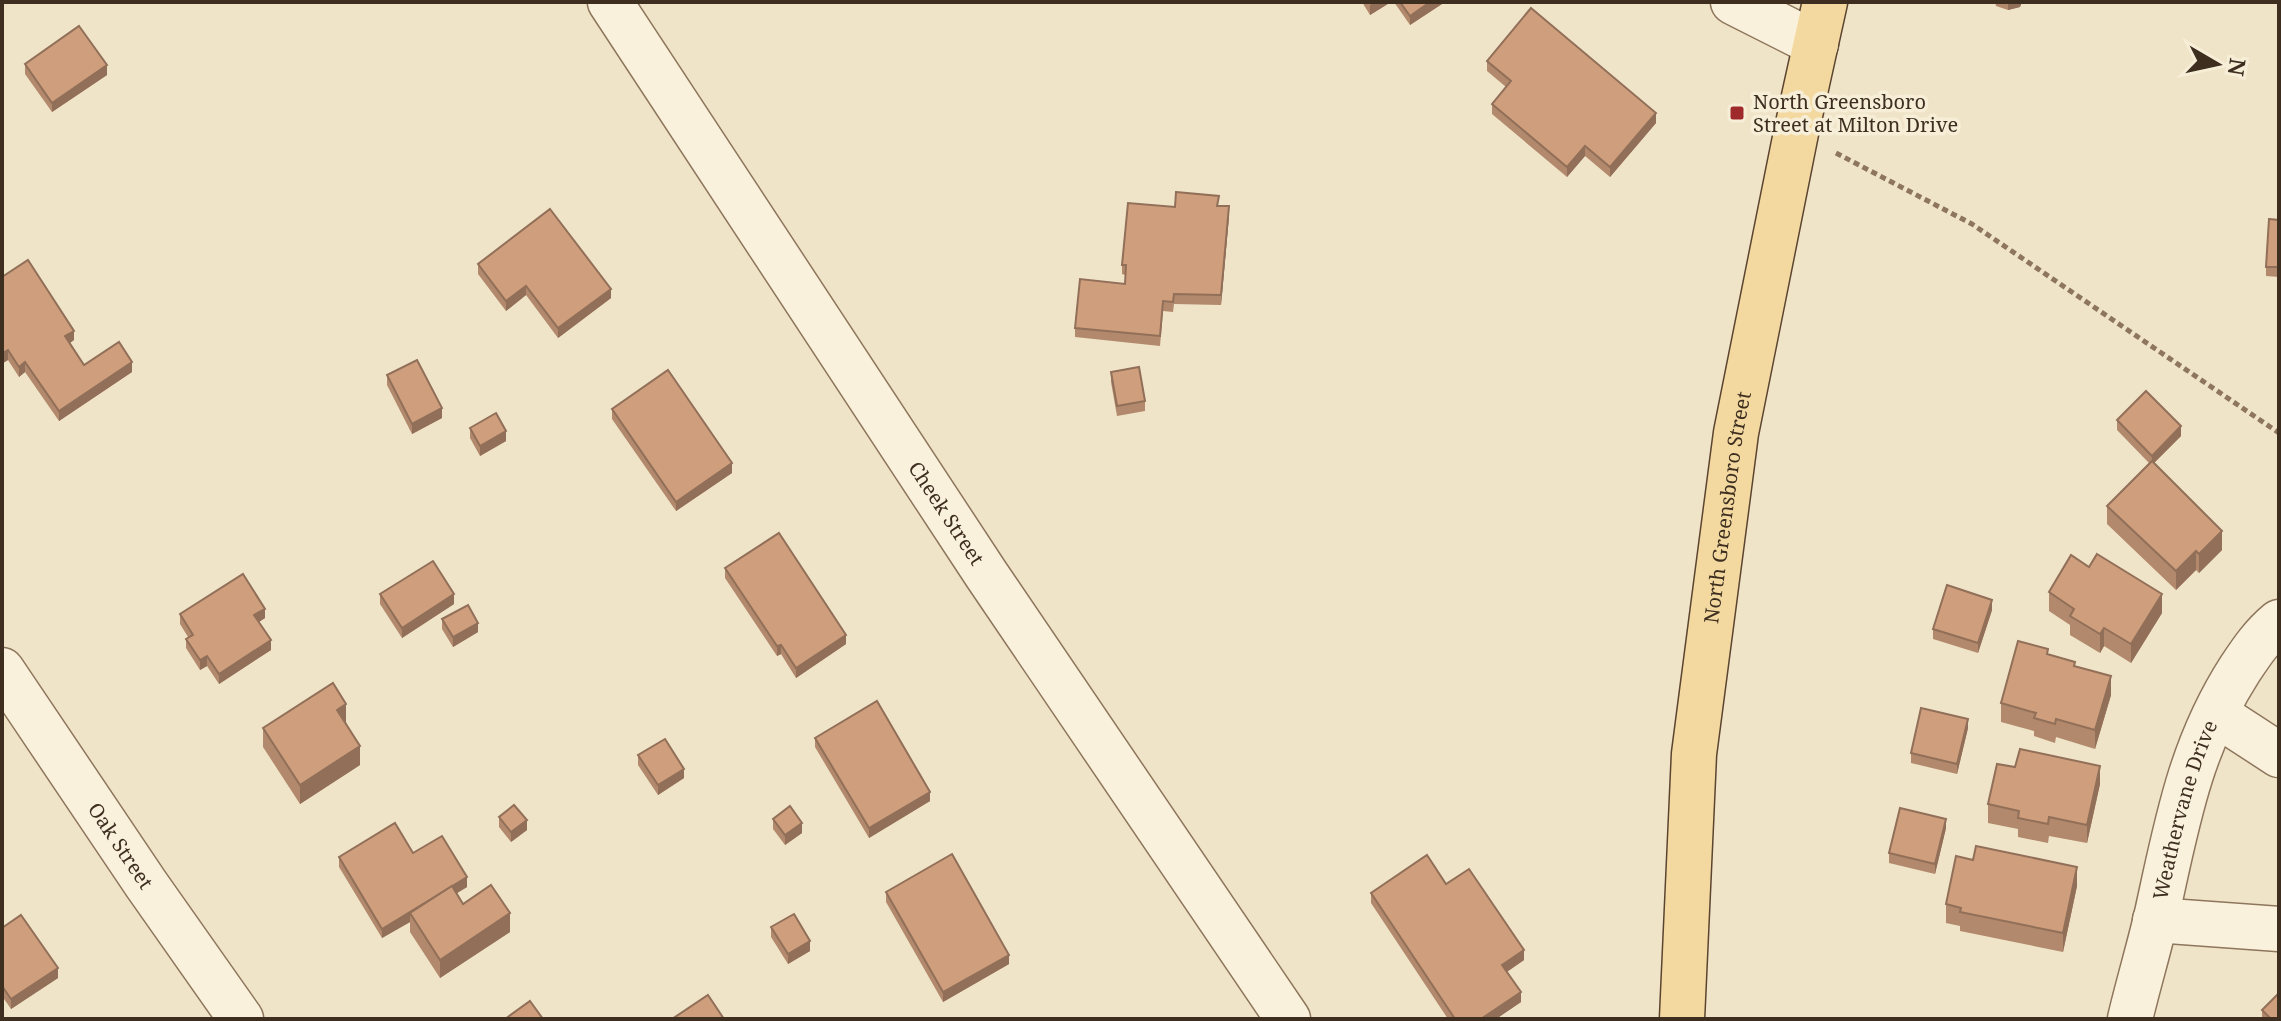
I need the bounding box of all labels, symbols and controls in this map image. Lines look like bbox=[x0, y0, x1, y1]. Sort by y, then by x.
north arrow bbox=[2177, 24, 2257, 104]
text: N bbox=[2222, 56, 2254, 78]
place label: North Greensboro Street at Milton Drive bbox=[1753, 88, 1958, 138]
marker: North Greensboro Street at Milton Drive bbox=[1728, 104, 1746, 122]
street label: North Greensboro Street bbox=[1697, 389, 1757, 625]
street label: Cheek Street bbox=[903, 456, 991, 570]
street label: Weathervane Drive bbox=[2146, 716, 2223, 902]
street label: Oak Street bbox=[82, 797, 160, 894]

